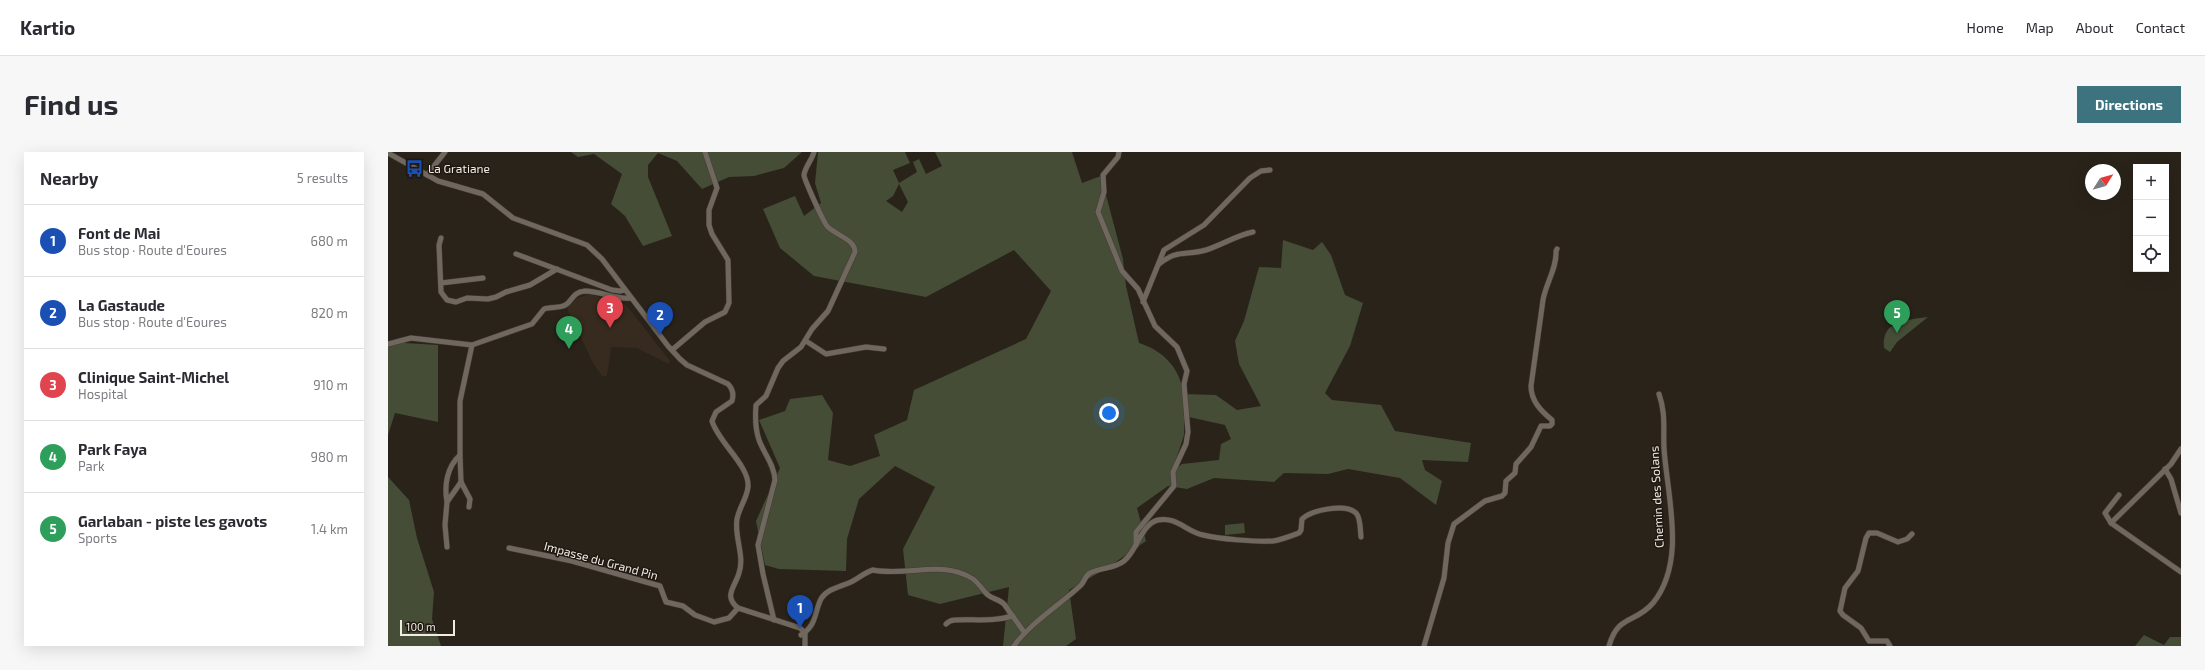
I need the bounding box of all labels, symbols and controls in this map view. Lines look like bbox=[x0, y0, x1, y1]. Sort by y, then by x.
text: Kartio bbox=[20, 16, 75, 39]
text: Home bbox=[1967, 19, 2004, 36]
text: Map bbox=[2026, 19, 2054, 36]
text: About bbox=[2076, 19, 2114, 36]
text: Contact bbox=[2136, 19, 2185, 36]
button: Directions bbox=[2077, 86, 2181, 123]
text: Find us bbox=[24, 87, 118, 121]
bus stop icon: La Gratiane bbox=[405, 159, 425, 179]
place label: La Gratiane bbox=[428, 161, 490, 175]
north arrow bbox=[2085, 164, 2121, 200]
map controls bbox=[2133, 164, 2169, 272]
button: + bbox=[2133, 164, 2169, 200]
text: Nearby bbox=[40, 168, 98, 188]
text: 5 results bbox=[297, 170, 348, 186]
button: − bbox=[2133, 200, 2169, 236]
text: Font de Mai bbox=[78, 224, 160, 242]
text: 1 bbox=[50, 233, 56, 249]
text: 680 m bbox=[311, 233, 348, 249]
button: locate bbox=[2133, 236, 2169, 272]
text: Bus stop · Route d'Eoures bbox=[78, 242, 227, 258]
pin: 3 bbox=[597, 295, 623, 328]
text: La Gastaude bbox=[78, 296, 165, 314]
pin: 5 bbox=[1884, 300, 1910, 333]
pin: 2 bbox=[647, 302, 673, 335]
text: 2 bbox=[49, 305, 57, 321]
text: 820 m bbox=[311, 305, 348, 321]
text: Bus stop · Route d'Eoures bbox=[78, 314, 227, 330]
pin: 4 bbox=[556, 316, 582, 349]
text: Clinique Saint-Michel bbox=[78, 368, 229, 386]
text: 3 bbox=[49, 377, 57, 393]
text: 910 m bbox=[313, 377, 348, 393]
text: Hospital bbox=[78, 386, 127, 402]
your location bbox=[1099, 403, 1119, 423]
text: Park Faya bbox=[78, 440, 147, 458]
street label: Chemin des Solans bbox=[1646, 446, 1666, 548]
text: 4 bbox=[49, 449, 57, 465]
text: 980 m bbox=[311, 449, 348, 465]
text: Park bbox=[78, 458, 105, 474]
text: Garlaban - piste les gavots bbox=[78, 512, 267, 530]
text: 5 bbox=[49, 521, 57, 537]
text: 1.4 km bbox=[311, 521, 348, 537]
text: Sports bbox=[78, 530, 117, 546]
street label: Impasse du Grand Pin bbox=[543, 538, 660, 582]
pin: 1 bbox=[787, 595, 813, 628]
scale bar bbox=[400, 618, 455, 637]
text: 100 m bbox=[406, 620, 436, 633]

